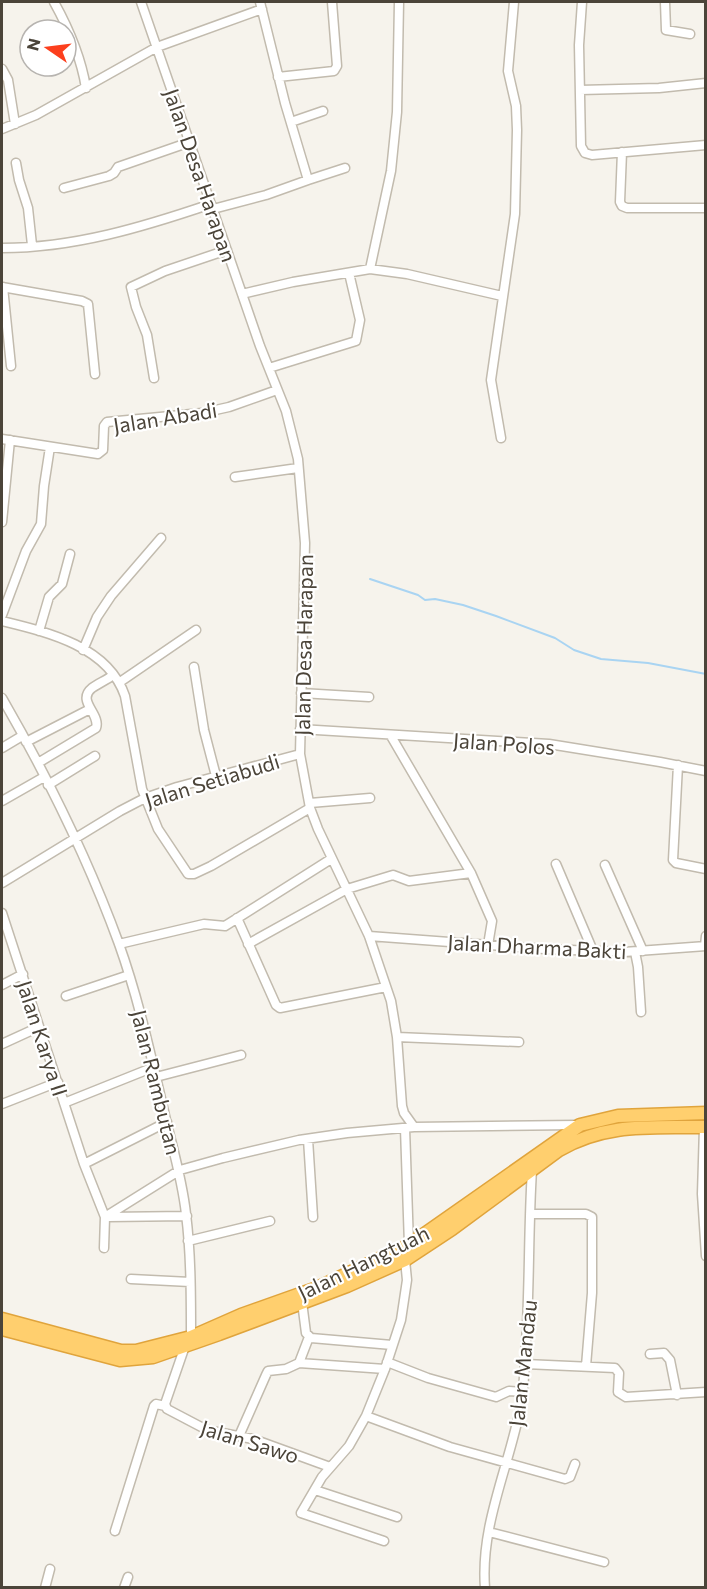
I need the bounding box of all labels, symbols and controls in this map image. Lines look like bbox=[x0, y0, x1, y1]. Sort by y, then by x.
north arrow bbox=[18, 18, 78, 78]
text: N bbox=[22, 36, 44, 52]
street label: Jalan Desa Harapan bbox=[160, 85, 242, 265]
street label: Jalan Abadi bbox=[111, 396, 219, 438]
street label: Jalan Desa Harapan bbox=[289, 554, 317, 736]
street label: Jalan Polos bbox=[452, 727, 556, 759]
street label: Jalan Setiabudi bbox=[142, 748, 282, 812]
street label: Jalan Dharma Bakti bbox=[447, 929, 627, 963]
street label: Jalan Karya II bbox=[13, 977, 73, 1099]
street label: Jalan Rambutan bbox=[127, 1007, 187, 1157]
street label: Jalan Hangtuah bbox=[293, 1219, 433, 1305]
street label: Jalan Mandau bbox=[503, 1298, 541, 1428]
street label: Jalan Sawo bbox=[198, 1414, 302, 1468]

